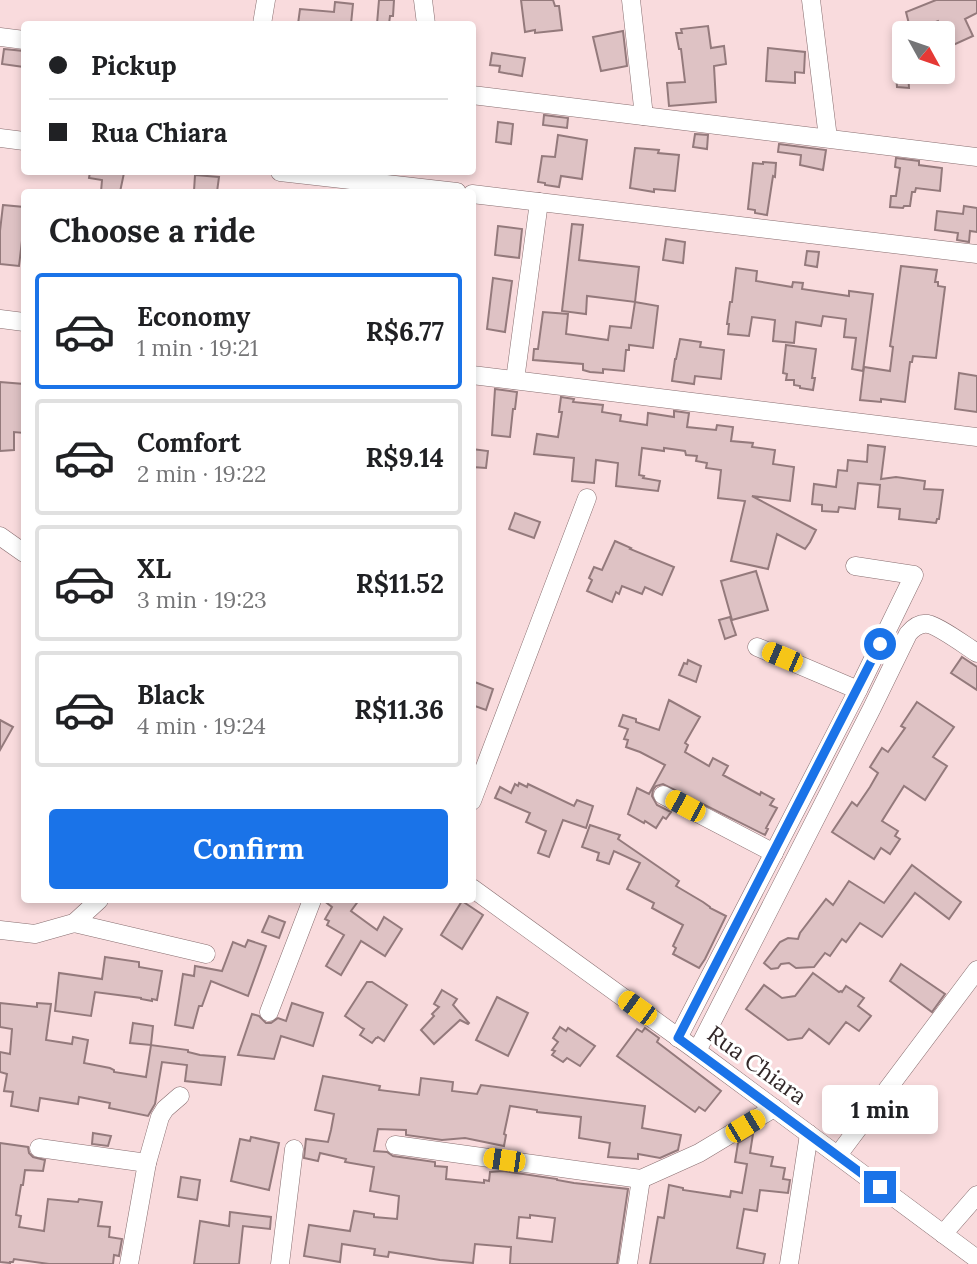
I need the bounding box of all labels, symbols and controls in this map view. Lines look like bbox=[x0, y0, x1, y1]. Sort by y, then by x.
north arrow bbox=[892, 21, 956, 84]
map controls bbox=[892, 21, 955, 84]
text: Pickup bbox=[91, 49, 177, 82]
text: Rua Chiara bbox=[91, 116, 227, 149]
text: Choose a ride bbox=[49, 210, 256, 251]
icon: car bbox=[53, 300, 116, 363]
text: Economy bbox=[137, 300, 250, 333]
text: R$6.77 bbox=[366, 315, 444, 348]
text: 1 min · 19:21 bbox=[137, 333, 258, 362]
icon: car bbox=[53, 426, 116, 489]
text: Comfort bbox=[137, 426, 241, 459]
text: R$9.14 bbox=[365, 441, 444, 474]
text: 2 min · 19:22 bbox=[137, 459, 266, 488]
icon: car bbox=[53, 552, 116, 615]
text: XL bbox=[137, 552, 171, 585]
text: R$11.52 bbox=[356, 567, 444, 600]
text: 3 min · 19:23 bbox=[137, 585, 267, 614]
route start bbox=[864, 628, 896, 660]
car bbox=[759, 639, 806, 675]
icon: car bbox=[53, 678, 116, 741]
text: Black bbox=[137, 678, 205, 711]
text: R$11.36 bbox=[354, 693, 444, 726]
text: 4 min · 19:24 bbox=[137, 711, 266, 740]
car bbox=[662, 787, 709, 825]
button: Confirm bbox=[49, 809, 448, 889]
car bbox=[614, 987, 661, 1029]
street label: Rua Chiara bbox=[702, 1019, 813, 1110]
callout: 1 min bbox=[822, 1086, 938, 1134]
text: 1 min bbox=[851, 1095, 909, 1124]
car bbox=[722, 1106, 769, 1146]
car bbox=[482, 1147, 527, 1173]
route end bbox=[864, 1171, 896, 1203]

